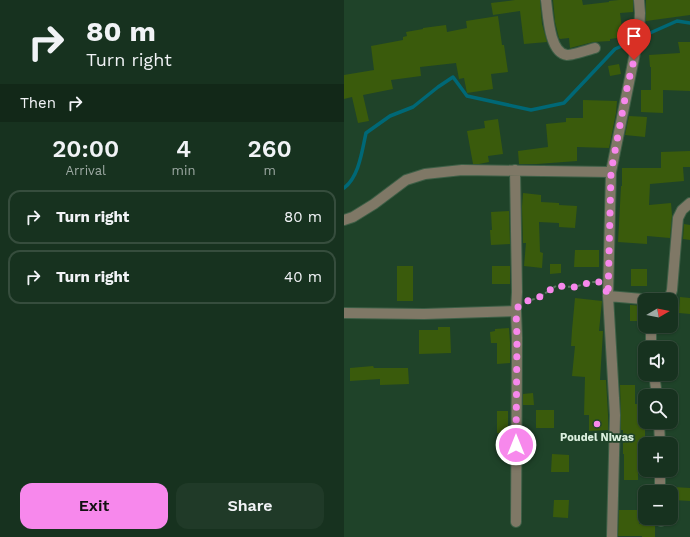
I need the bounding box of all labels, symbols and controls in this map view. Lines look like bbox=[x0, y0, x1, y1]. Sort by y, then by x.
text: 80 m bbox=[86, 15, 156, 48]
icon: right bbox=[20, 16, 72, 68]
pin bbox=[617, 19, 651, 60]
icon: arrive bbox=[623, 25, 645, 47]
text: Turn right bbox=[86, 49, 172, 70]
icon: right bbox=[64, 92, 86, 114]
text: Then bbox=[20, 94, 56, 112]
text: 20:00 bbox=[52, 135, 119, 163]
text: 4 bbox=[176, 135, 191, 163]
text: 260 bbox=[248, 135, 292, 163]
text: Arrival bbox=[65, 163, 106, 178]
text: min bbox=[172, 163, 195, 178]
text: m bbox=[264, 163, 276, 178]
icon: right bbox=[22, 206, 44, 228]
text: Turn right bbox=[56, 208, 129, 226]
text: 80 m bbox=[284, 208, 322, 226]
icon: right bbox=[22, 266, 44, 288]
text: Turn right bbox=[56, 268, 129, 286]
text: 40 m bbox=[284, 268, 322, 286]
north arrow bbox=[638, 293, 678, 333]
map controls bbox=[638, 293, 678, 525]
button: sound bbox=[638, 341, 678, 381]
button: search bbox=[638, 389, 678, 429]
marker: Poudel Niwas bbox=[592, 419, 602, 429]
position arrow bbox=[495, 424, 537, 466]
place label: Poudel Niwas bbox=[560, 431, 634, 444]
button: + bbox=[638, 437, 678, 477]
button: Exit bbox=[20, 483, 168, 529]
button: Share bbox=[176, 483, 324, 529]
button: − bbox=[638, 485, 678, 525]

